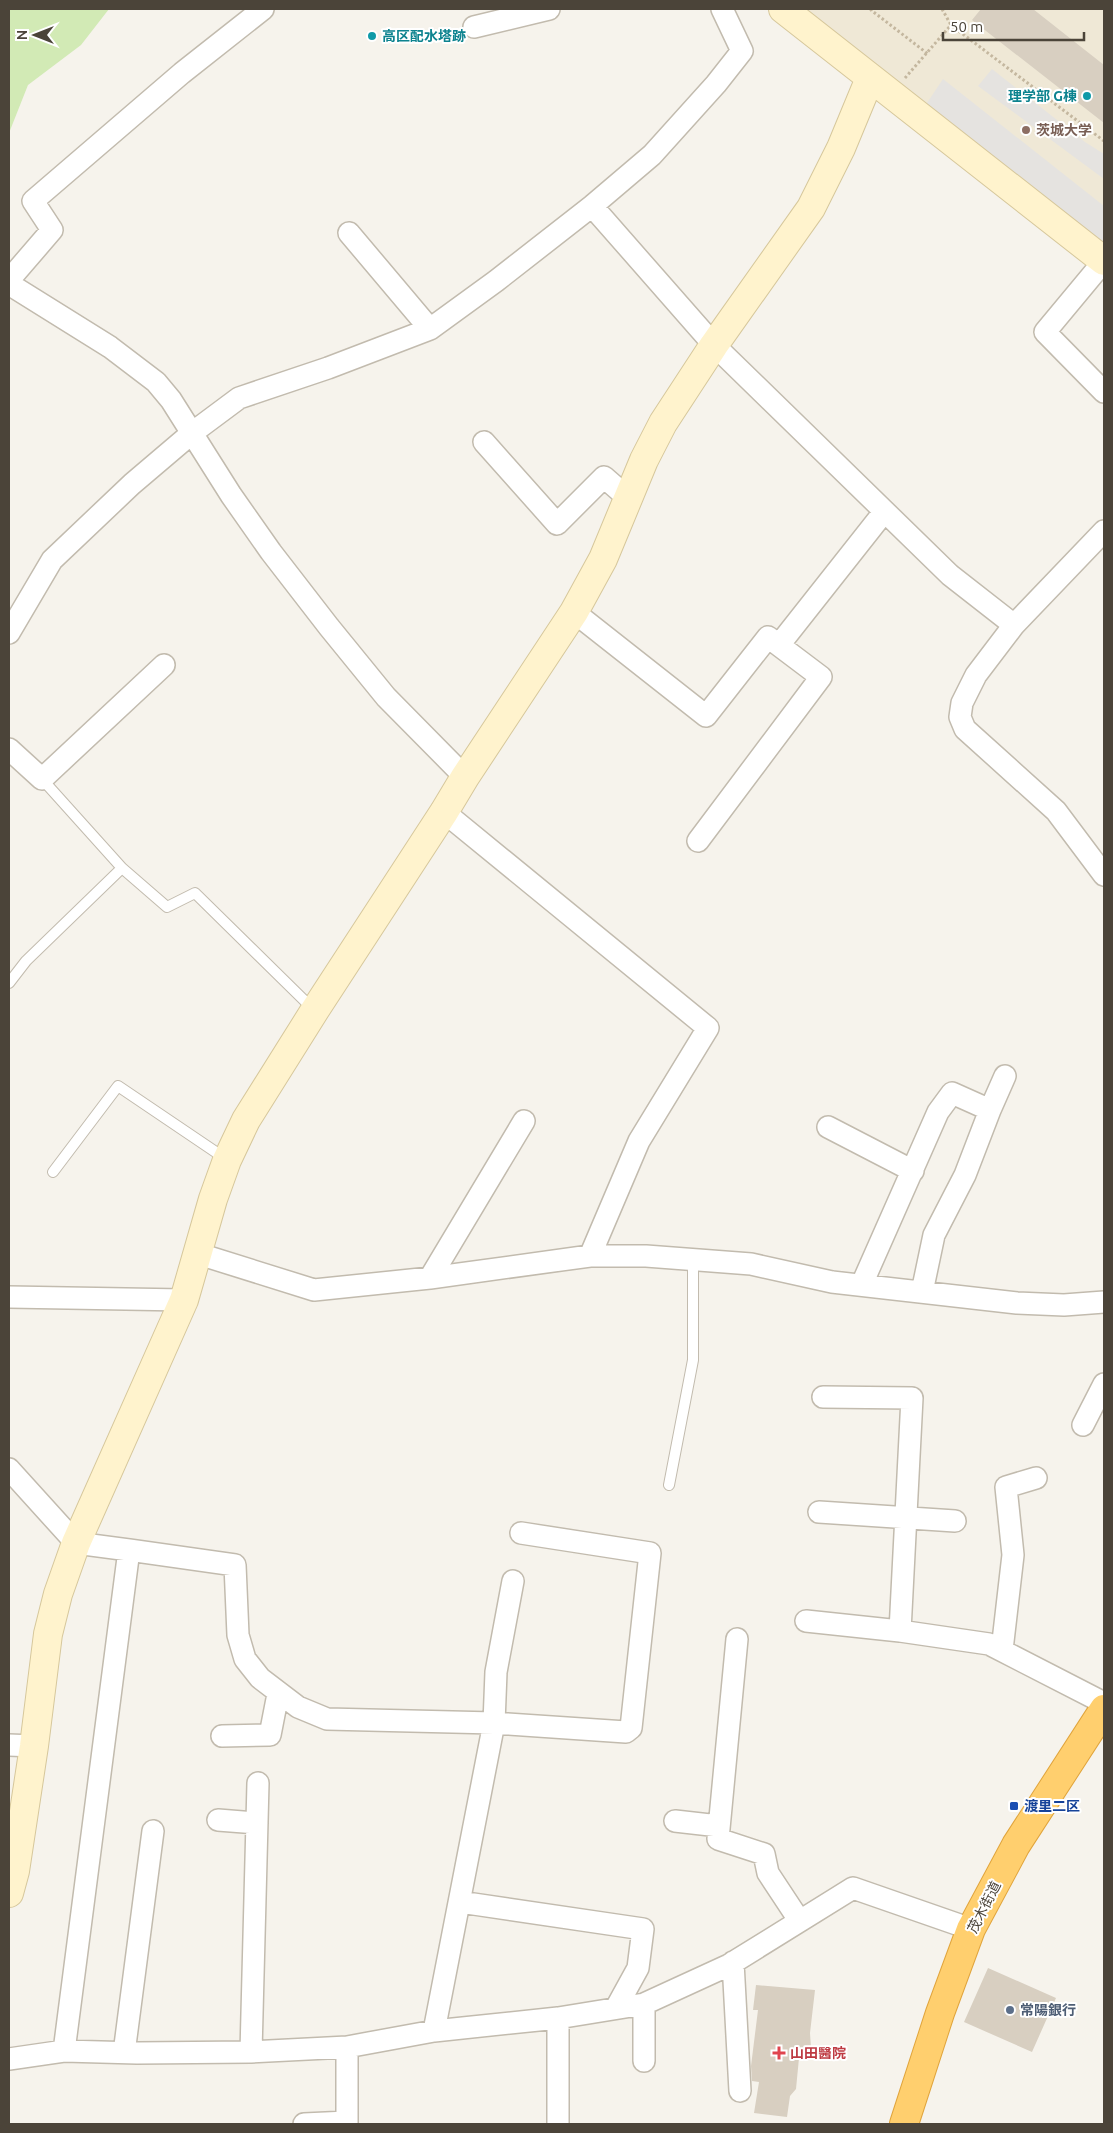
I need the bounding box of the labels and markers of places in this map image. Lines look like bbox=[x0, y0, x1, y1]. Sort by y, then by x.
place label: 高区配水塔跡 bbox=[382, 28, 466, 44]
marker: 高区配水塔跡 bbox=[366, 30, 378, 42]
place label: 理学部 G棟 bbox=[1008, 88, 1077, 104]
marker: 理学部 G棟 bbox=[1081, 90, 1093, 102]
place label: 茨城大学 bbox=[1036, 122, 1092, 138]
marker: 茨城大学 bbox=[1020, 124, 1032, 136]
place label: 渡里二区 bbox=[1024, 1798, 1080, 1814]
marker: 渡里二区 bbox=[1008, 1800, 1020, 1812]
place label: 常陽銀行 bbox=[1020, 2002, 1076, 2018]
marker: 常陽銀行 bbox=[1004, 2004, 1016, 2016]
place label: 山田醫院 bbox=[790, 2045, 846, 2061]
marker: 山田醫院 bbox=[772, 2046, 786, 2060]

